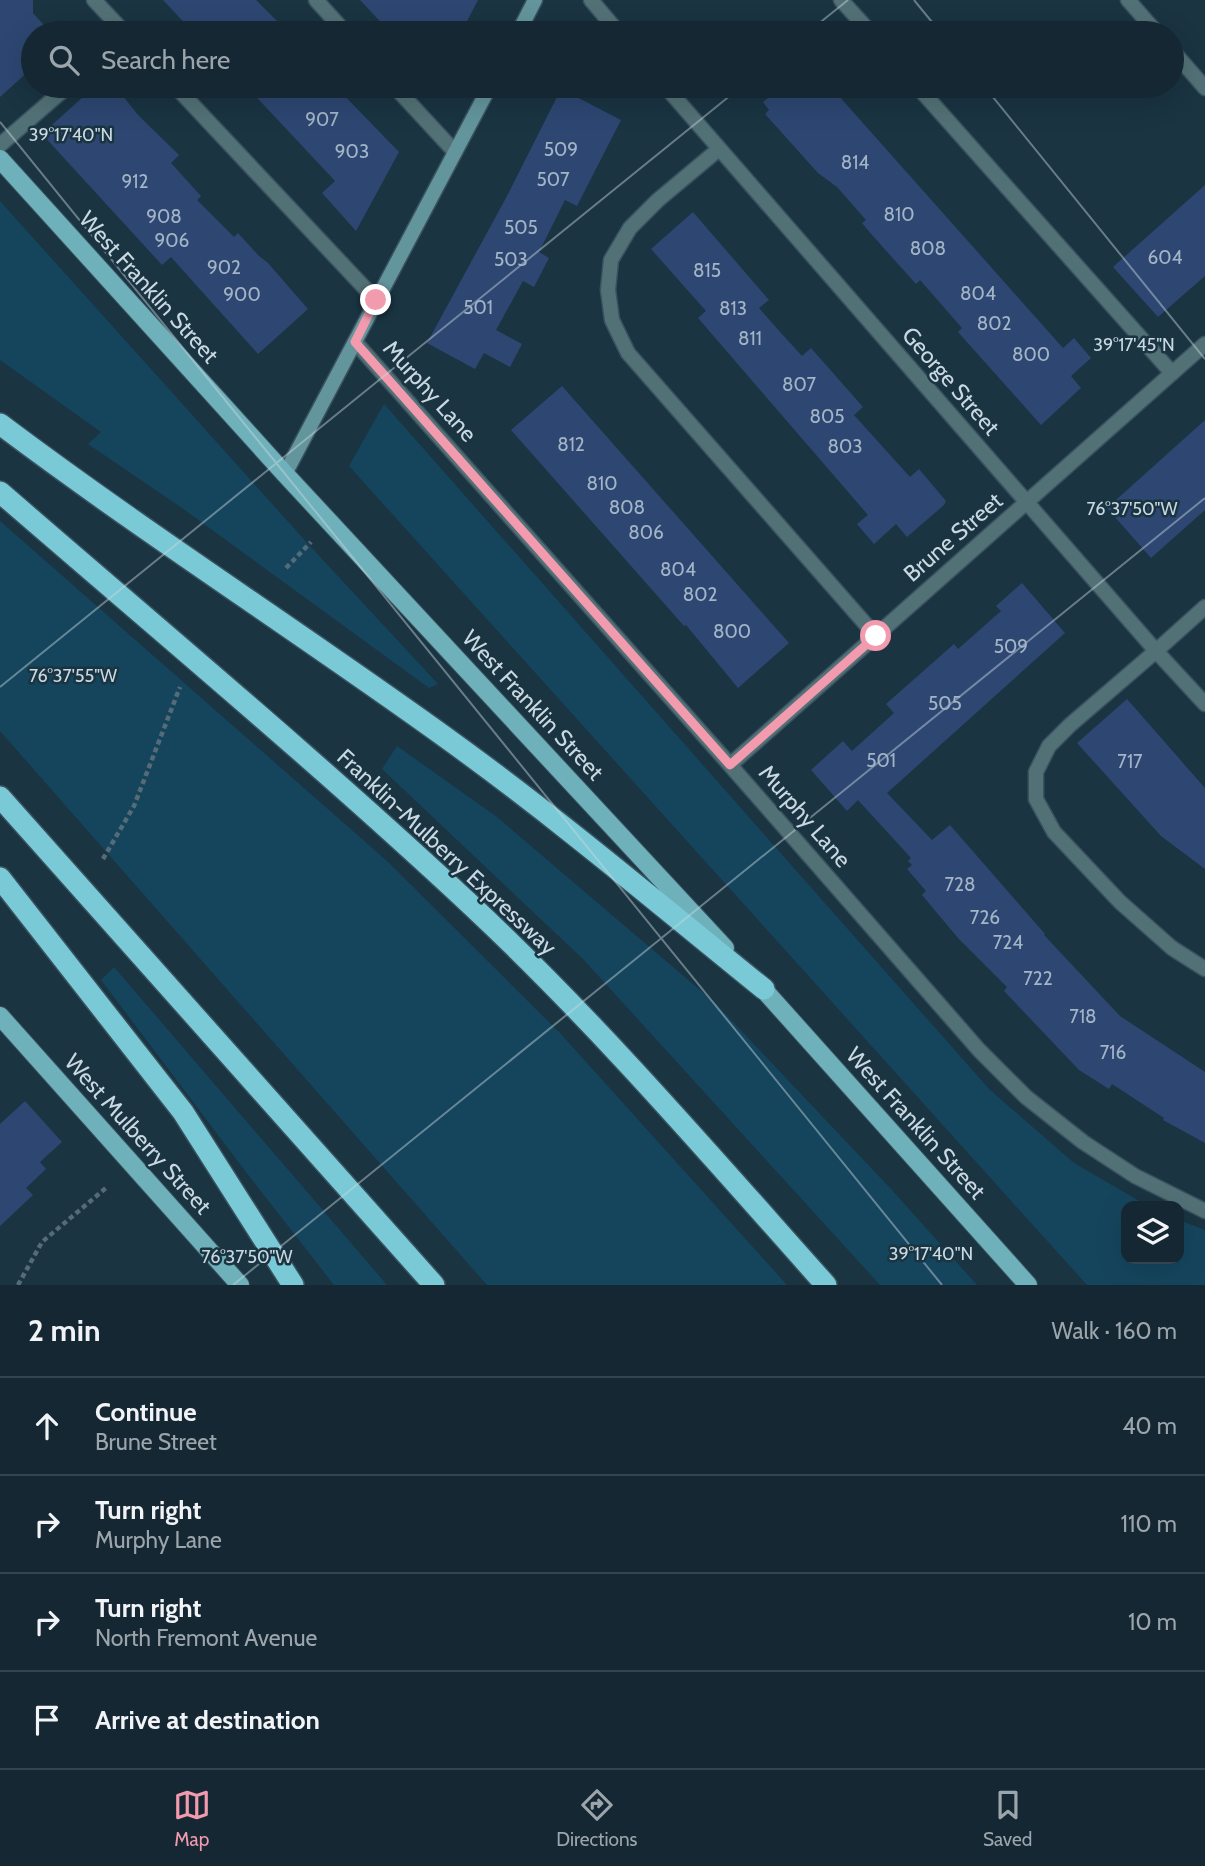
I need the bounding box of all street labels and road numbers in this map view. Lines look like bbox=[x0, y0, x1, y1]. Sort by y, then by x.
street label: West Franklin Street bbox=[73, 205, 225, 369]
street label: George Street bbox=[896, 321, 1006, 441]
street label: Murphy Lane bbox=[377, 335, 483, 448]
street label: Brune Street bbox=[898, 486, 1008, 588]
street label: West Franklin Street bbox=[456, 624, 610, 786]
street label: Franklin-Mulberry Expressway bbox=[331, 743, 563, 961]
street label: Murphy Lane bbox=[753, 759, 857, 873]
street label: West Franklin Street bbox=[840, 1041, 992, 1205]
street label: West Mulberry Street bbox=[59, 1048, 217, 1220]

